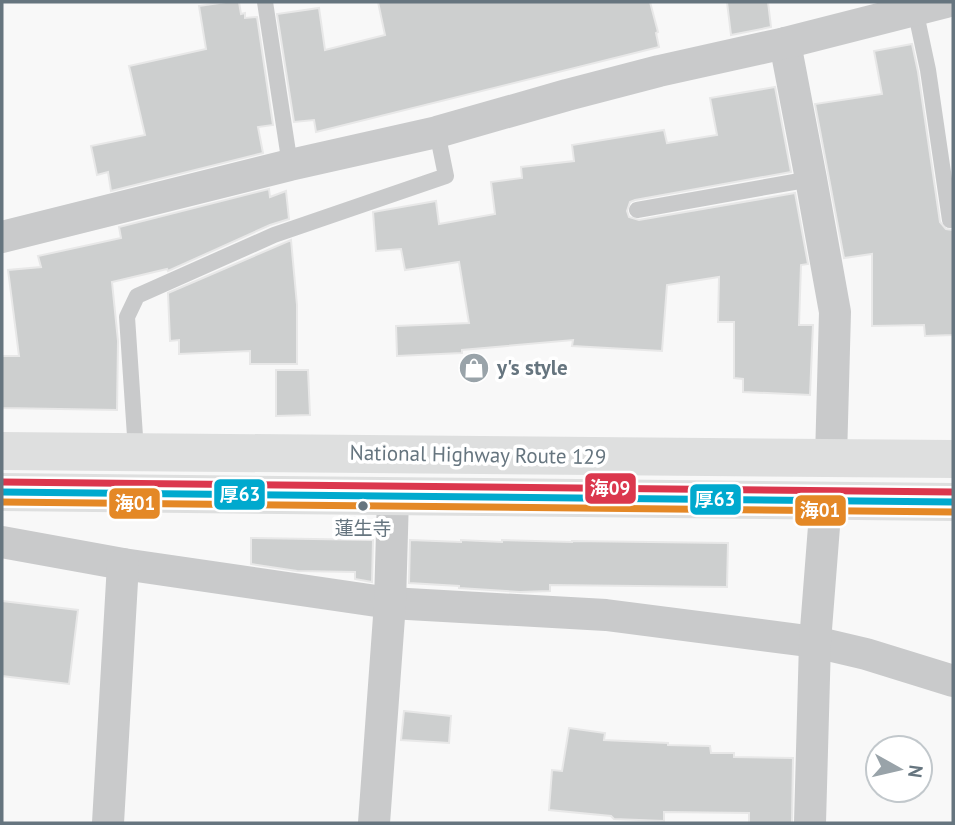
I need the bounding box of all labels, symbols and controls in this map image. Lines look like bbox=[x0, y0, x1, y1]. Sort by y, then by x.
shop icon: y's style bbox=[457, 351, 491, 385]
place label: y's style bbox=[496, 354, 568, 381]
street label: National Highway Route 129 bbox=[349, 439, 607, 470]
line badge: 海09 bbox=[584, 472, 637, 505]
text: 海09 bbox=[590, 476, 630, 500]
line badge: 厚63 bbox=[213, 478, 266, 511]
text: 厚63 bbox=[220, 482, 260, 506]
line badge: 厚63 bbox=[689, 483, 742, 516]
line badge: 海01 bbox=[108, 487, 161, 520]
text: 厚63 bbox=[695, 487, 735, 511]
text: 海01 bbox=[115, 491, 155, 515]
line badge: 海01 bbox=[794, 494, 847, 527]
text: 海01 bbox=[800, 498, 840, 522]
marker: 蓮生寺 bbox=[356, 499, 370, 513]
place label: 蓮生寺 bbox=[334, 516, 392, 540]
north arrow bbox=[864, 734, 934, 804]
text: N bbox=[903, 764, 929, 779]

